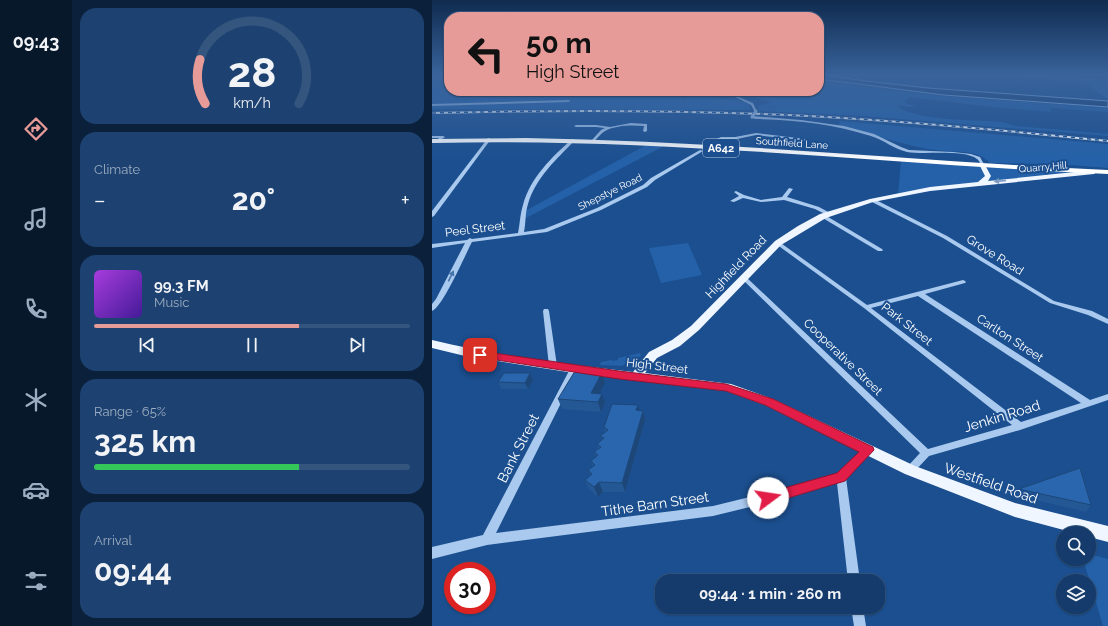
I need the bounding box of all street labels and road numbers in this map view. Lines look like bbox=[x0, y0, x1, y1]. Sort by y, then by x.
street label: Southfield Lane bbox=[755, 135, 829, 151]
road number: A642 bbox=[703, 139, 739, 157]
street label: Quarry Hill bbox=[1018, 159, 1068, 175]
street label: Shepstye Road bbox=[576, 172, 644, 212]
street label: Peel Street bbox=[444, 218, 506, 240]
street label: Grove Road bbox=[964, 232, 1026, 278]
street label: Highfield Road bbox=[703, 233, 769, 301]
street label: Park Street bbox=[879, 300, 935, 348]
street label: Carlton Street bbox=[974, 311, 1046, 365]
street label: Cooperative Street bbox=[801, 316, 885, 398]
street label: High Street bbox=[625, 355, 689, 377]
street label: Jenkin Road bbox=[962, 397, 1042, 435]
street label: Bank Street bbox=[494, 411, 542, 485]
street label: Westfield Road bbox=[942, 459, 1040, 507]
street label: Tithe Barn Street bbox=[600, 488, 710, 519]

